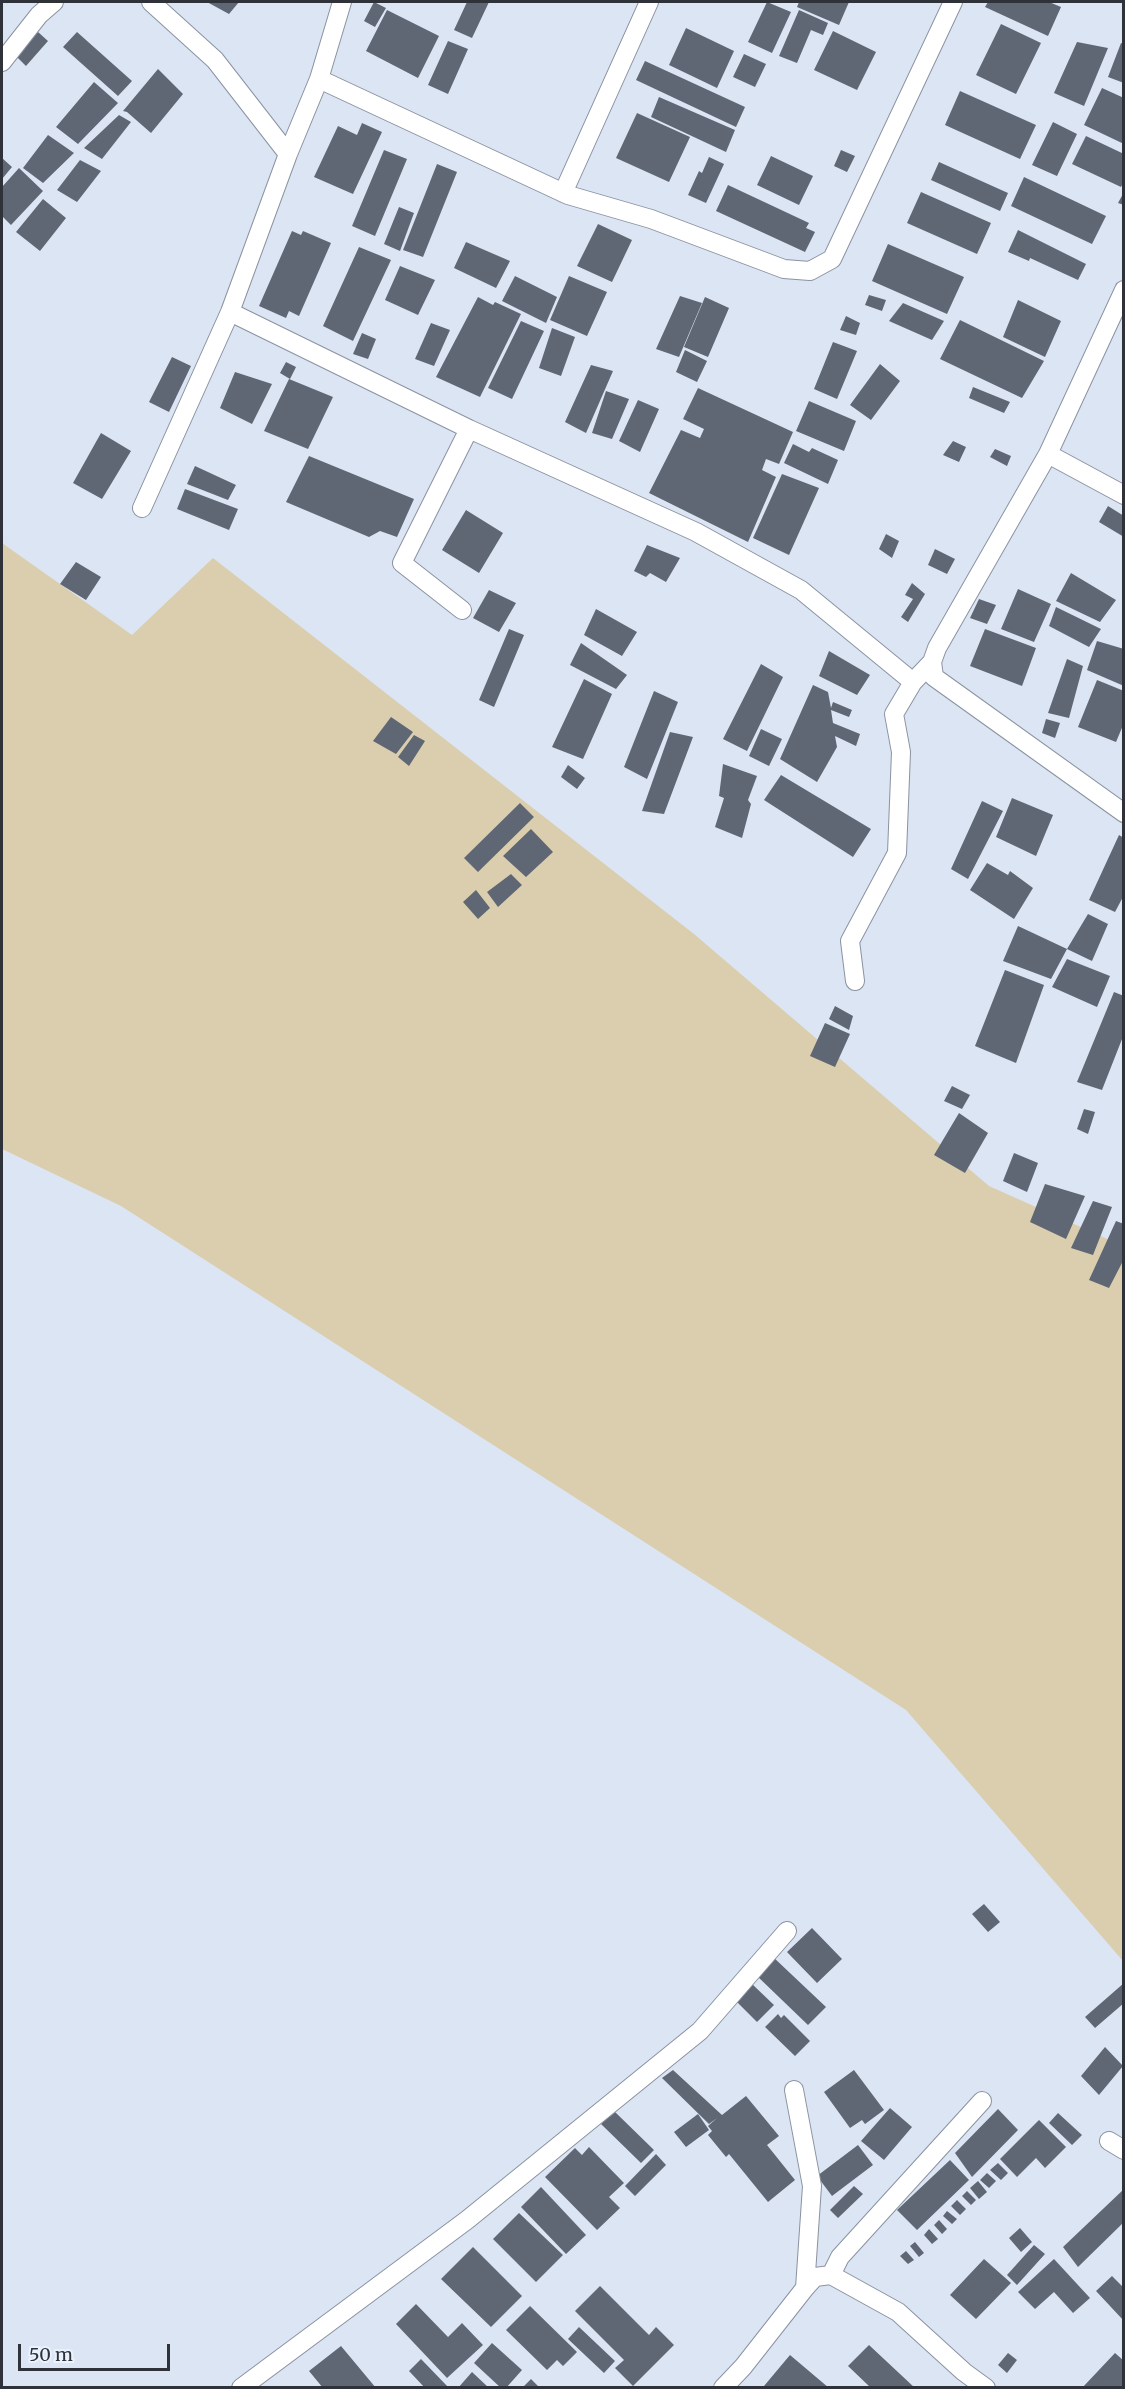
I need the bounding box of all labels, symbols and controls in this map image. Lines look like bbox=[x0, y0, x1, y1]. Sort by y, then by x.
scale bar bbox=[21, 2332, 172, 2370]
text: 50 m bbox=[29, 2343, 73, 2366]

